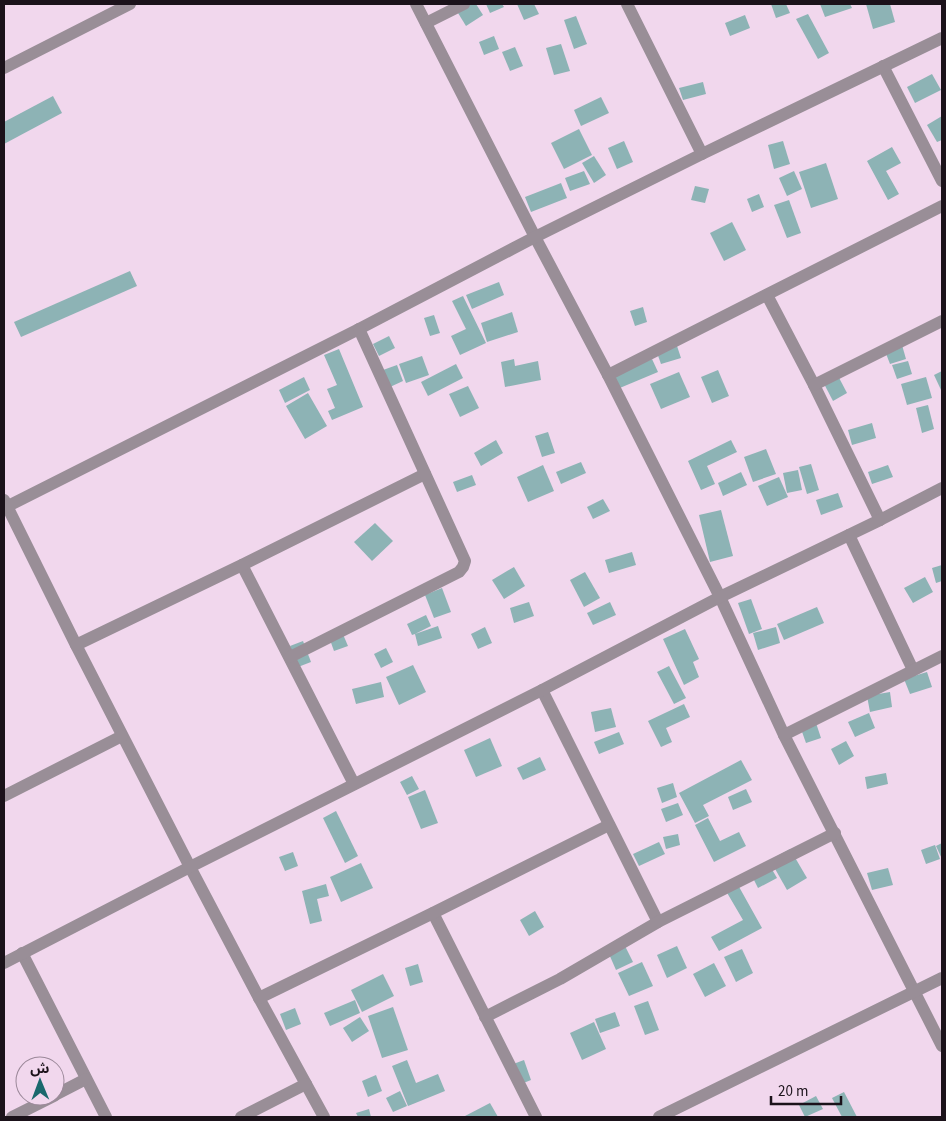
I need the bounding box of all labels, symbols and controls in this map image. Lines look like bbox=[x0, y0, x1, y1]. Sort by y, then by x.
north arrow bbox=[15, 1056, 65, 1106]
text: ش bbox=[30, 1059, 50, 1079]
scale bar bbox=[771, 1074, 841, 1106]
text: 20 m bbox=[778, 1081, 808, 1102]

